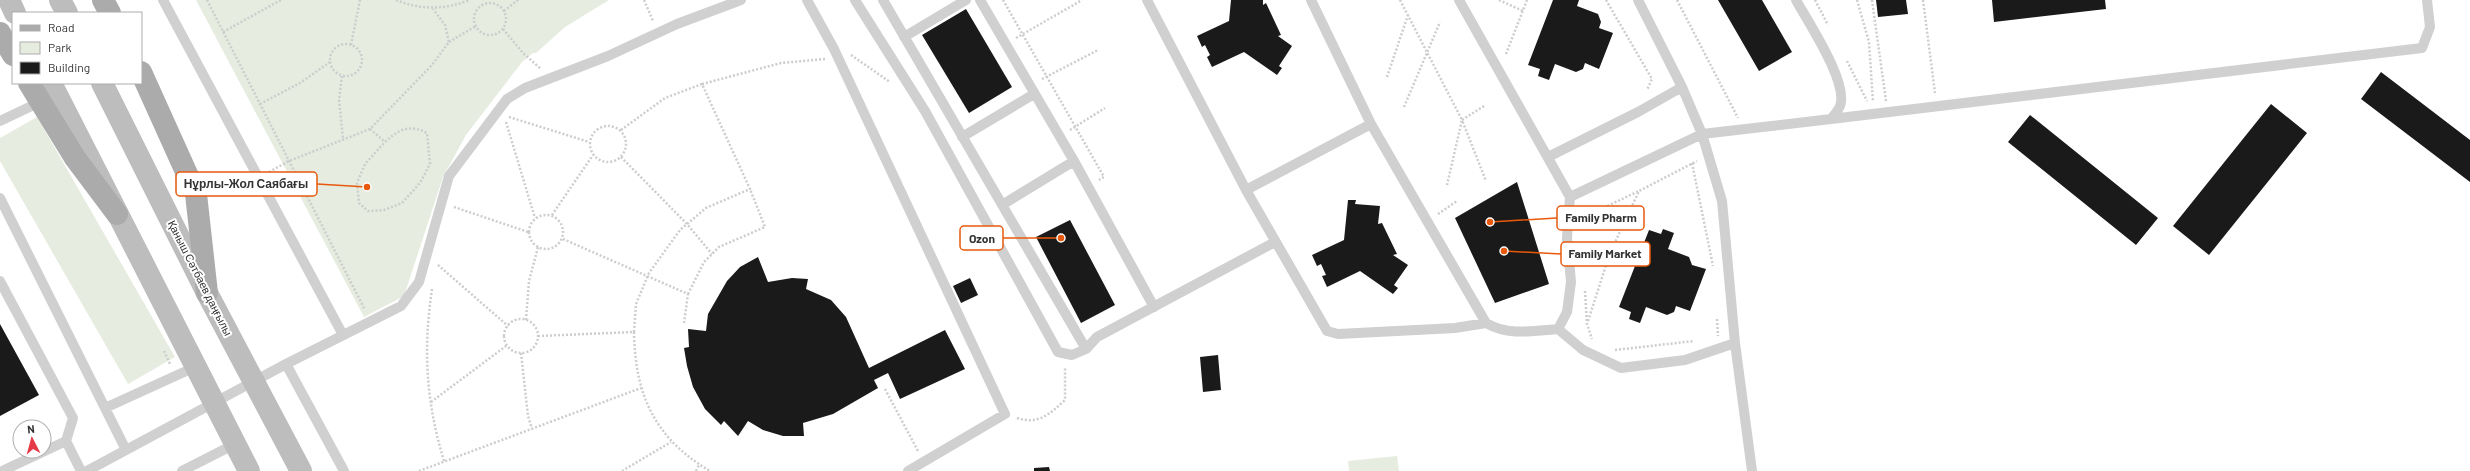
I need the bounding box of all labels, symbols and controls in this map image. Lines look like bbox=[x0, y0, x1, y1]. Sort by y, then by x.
legend bbox=[12, 12, 142, 84]
text: Road bbox=[48, 20, 75, 34]
text: Park bbox=[48, 40, 72, 54]
text: Building bbox=[48, 60, 90, 74]
callout: Нұрлы-Жол Саябағы bbox=[176, 172, 317, 196]
text: Нұрлы-Жол Саябағы bbox=[184, 176, 308, 191]
callout: Family Pharm bbox=[1557, 206, 1644, 230]
text: Family Pharm bbox=[1565, 210, 1637, 224]
street label: Қаныш Сәтбаев даңғылы bbox=[166, 218, 235, 338]
callout: Ozon bbox=[960, 226, 1003, 250]
text: Ozon bbox=[969, 231, 995, 245]
callout: Family Market bbox=[1561, 242, 1650, 266]
text: Family Market bbox=[1568, 246, 1642, 260]
north arrow bbox=[12, 419, 52, 459]
text: N bbox=[27, 422, 35, 435]

